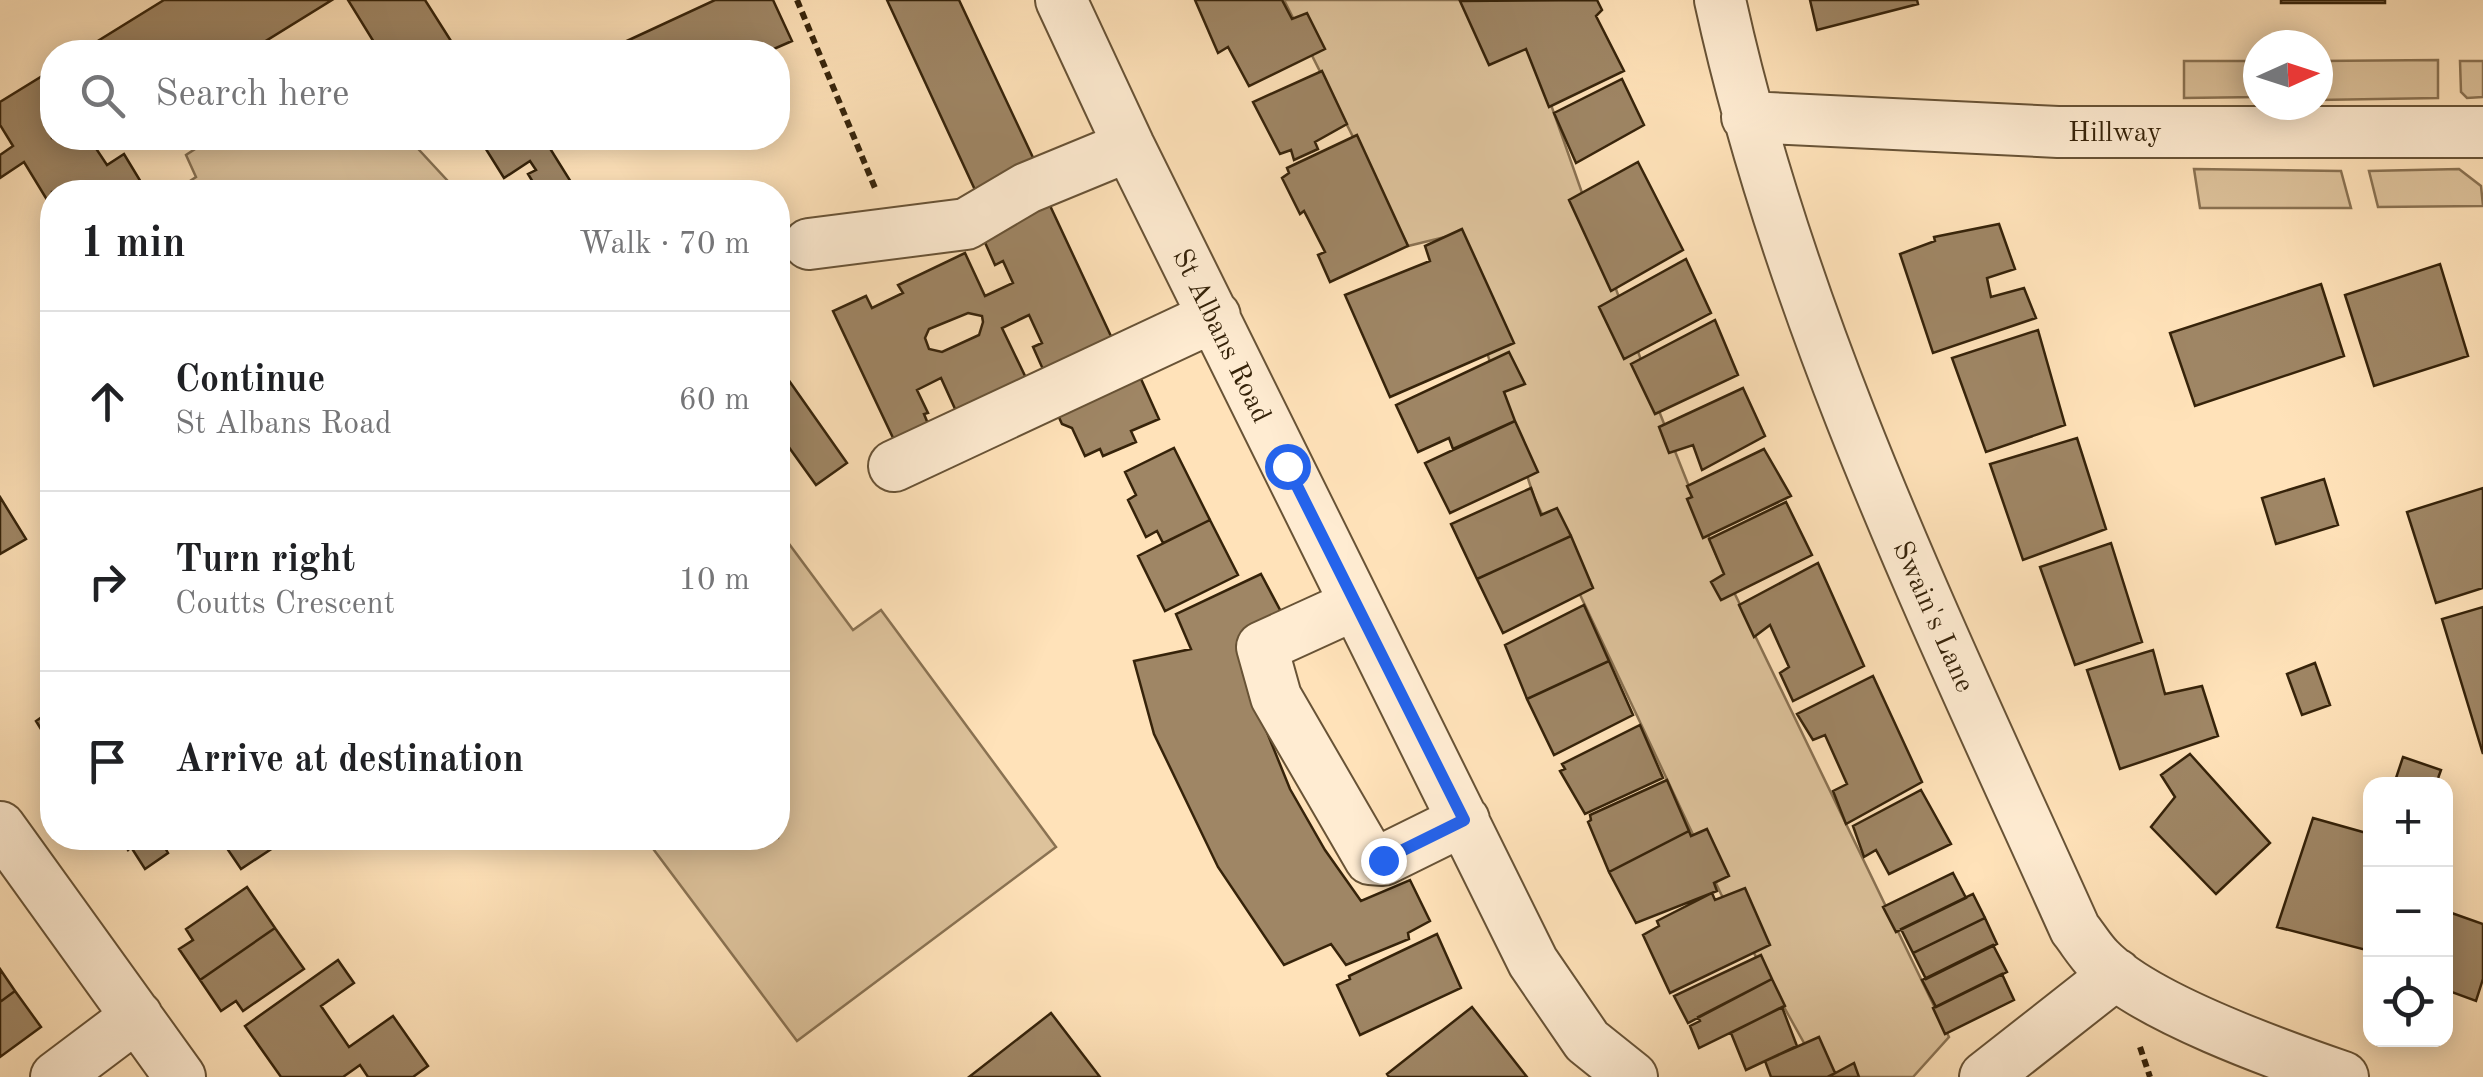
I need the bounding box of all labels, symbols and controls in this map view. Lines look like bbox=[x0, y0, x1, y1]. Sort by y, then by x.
north arrow bbox=[2243, 30, 2333, 120]
search box bbox=[40, 40, 790, 150]
icon: search bbox=[75, 68, 130, 123]
text: Search here bbox=[155, 76, 350, 114]
street label: Hillway bbox=[2068, 120, 2162, 148]
text: 1 min bbox=[80, 224, 186, 266]
text: Walk · 70 m bbox=[579, 229, 750, 261]
street label: St Albans Road bbox=[1166, 245, 1274, 428]
text: Continue bbox=[175, 362, 325, 400]
icon: ahead bbox=[80, 374, 135, 429]
text: 60 m bbox=[679, 385, 750, 417]
text: St Albans Road bbox=[175, 409, 392, 441]
route start bbox=[1265, 444, 1311, 490]
street label: Swain's Lane bbox=[1887, 538, 1978, 697]
text: Turn right bbox=[175, 542, 355, 580]
icon: right bbox=[80, 554, 135, 609]
text: 10 m bbox=[679, 565, 750, 597]
text: Coutts Crescent bbox=[175, 589, 395, 621]
icon: arrive bbox=[80, 734, 135, 789]
text: Arrive at destination bbox=[175, 742, 524, 780]
map controls bbox=[2363, 777, 2453, 1047]
button: + bbox=[2363, 777, 2453, 867]
route end bbox=[1361, 838, 1407, 884]
button: − bbox=[2363, 867, 2453, 957]
button: locate bbox=[2363, 957, 2453, 1047]

